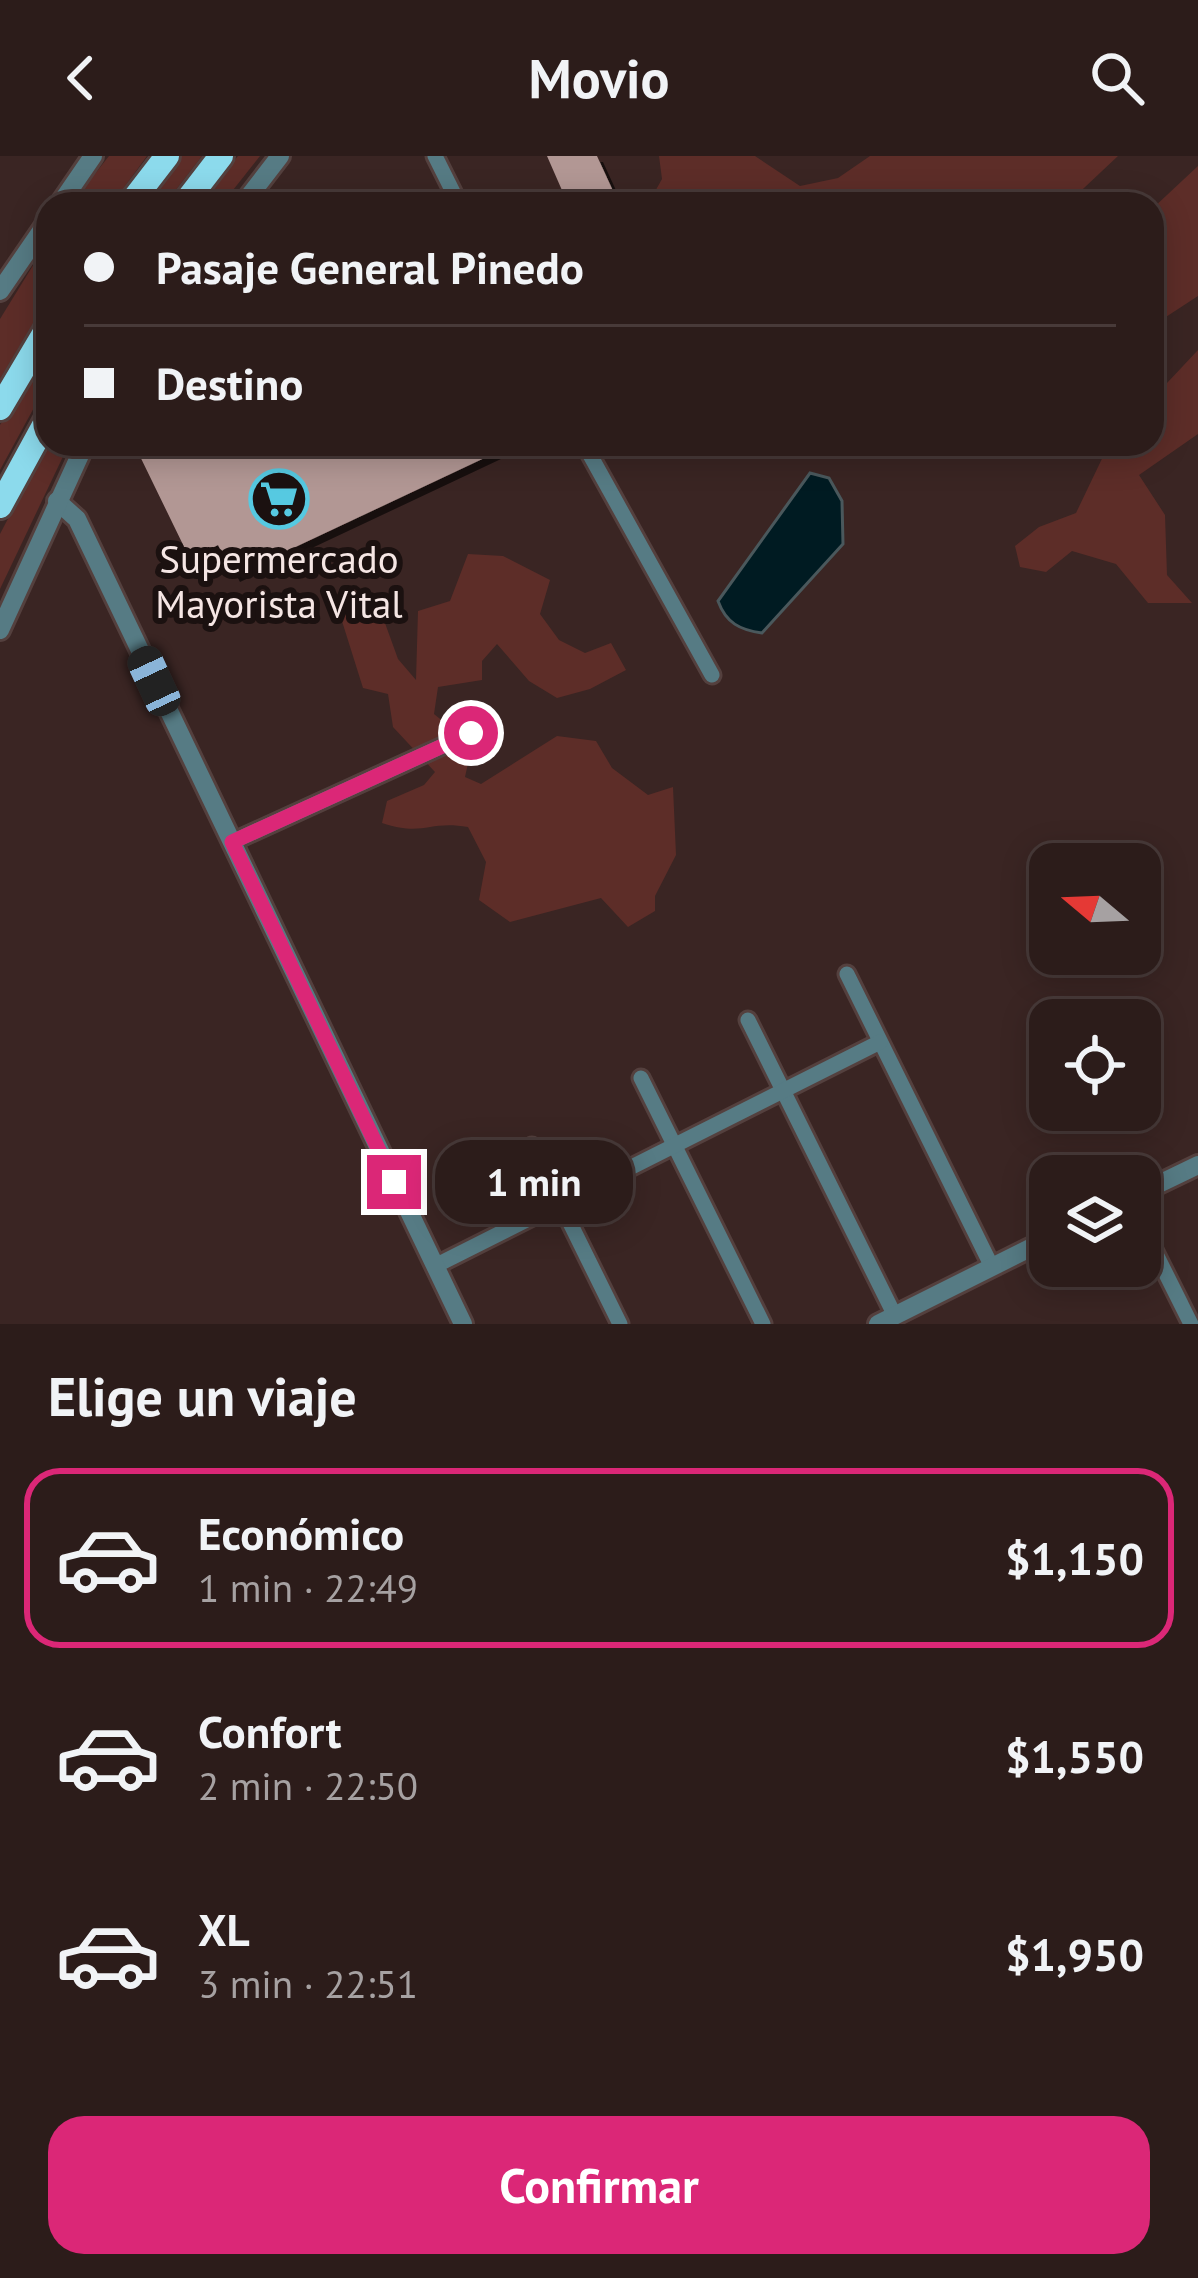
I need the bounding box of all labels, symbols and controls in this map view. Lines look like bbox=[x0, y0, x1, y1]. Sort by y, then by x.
text: Movio bbox=[529, 43, 669, 113]
icon: back bbox=[48, 45, 114, 111]
icon: search bbox=[1084, 45, 1150, 111]
text: Pasaje General Pinedo bbox=[156, 238, 584, 296]
text: Destino bbox=[156, 354, 303, 412]
supermarket icon: Supermercado Mayorista Vital bbox=[248, 468, 310, 530]
place label: Supermercado Mayorista Vital bbox=[155, 533, 403, 629]
car bbox=[122, 641, 186, 721]
route start bbox=[444, 706, 498, 760]
north arrow bbox=[1029, 843, 1161, 975]
map controls bbox=[1029, 843, 1161, 1287]
button: locate bbox=[1029, 999, 1161, 1131]
callout: 1 min bbox=[436, 1140, 634, 1224]
route end bbox=[367, 1155, 421, 1209]
button: layers bbox=[1029, 1155, 1161, 1287]
text: 1 min bbox=[486, 1156, 582, 1207]
text: Elige un viaje bbox=[48, 1361, 357, 1431]
icon: car bbox=[54, 1504, 162, 1612]
text: Económico bbox=[198, 1504, 404, 1562]
text: $1,150 bbox=[1005, 1529, 1144, 1587]
text: 1 min · 22:49 bbox=[198, 1562, 418, 1613]
icon: car bbox=[54, 1702, 162, 1810]
text: Confort bbox=[198, 1702, 341, 1760]
text: $1,550 bbox=[1005, 1727, 1144, 1785]
text: 2 min · 22:50 bbox=[198, 1760, 418, 1811]
icon: car bbox=[54, 1900, 162, 2008]
text: XL bbox=[198, 1900, 250, 1958]
text: $1,950 bbox=[1005, 1925, 1144, 1983]
text: 3 min · 22:51 bbox=[198, 1958, 418, 2009]
button: Confirmar bbox=[48, 2116, 1150, 2254]

